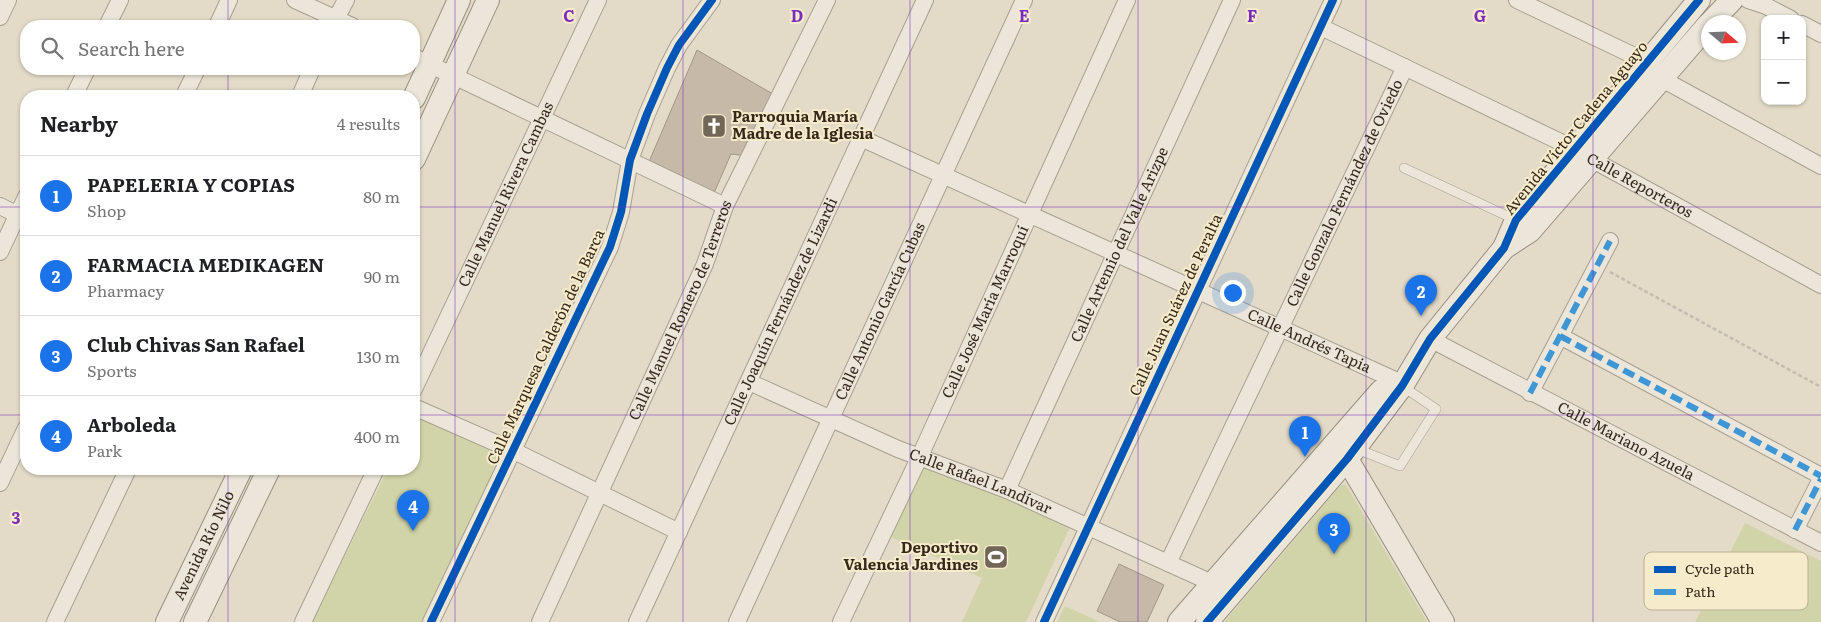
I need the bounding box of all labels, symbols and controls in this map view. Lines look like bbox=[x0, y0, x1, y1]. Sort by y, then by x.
text: C bbox=[563, 3, 575, 27]
text: D bbox=[791, 3, 803, 27]
text: E bbox=[1019, 3, 1030, 27]
text: F bbox=[1247, 3, 1257, 27]
text: G bbox=[1474, 3, 1486, 27]
north arrow bbox=[1701, 15, 1746, 60]
map controls bbox=[1761, 15, 1806, 105]
button: + bbox=[1761, 15, 1806, 60]
search box bbox=[20, 20, 420, 75]
icon: search bbox=[38, 34, 66, 62]
text: Search here bbox=[78, 34, 185, 62]
street label: Avenida Víctor Cadena Aguayo bbox=[1497, 35, 1653, 219]
button: − bbox=[1761, 60, 1806, 105]
street label: Calle Gonzalo Fernández de Oviedo bbox=[1279, 75, 1408, 310]
street label: Calle Manuel Rivera Cambas bbox=[451, 97, 558, 290]
place label: Parroquia María Madre de la Iglesia bbox=[732, 104, 874, 144]
text: Nearby bbox=[40, 107, 118, 138]
text: 4 results bbox=[337, 111, 400, 135]
church icon: Parroquia María Madre de la Iglesia bbox=[701, 113, 727, 139]
street label: Calle Artemio del Valle Arizpe bbox=[1063, 142, 1173, 345]
street label: Calle Reporteros bbox=[1583, 146, 1698, 223]
text: PAPELERIA Y COPIAS bbox=[87, 170, 295, 198]
text: 1 bbox=[53, 184, 59, 208]
text: 80 m bbox=[363, 184, 400, 208]
street label: Calle Joaquín Fernández de Lizardi bbox=[717, 193, 842, 429]
street label: Calle Manuel Romero de Terreros bbox=[622, 195, 736, 424]
text: Shop bbox=[87, 198, 126, 222]
street label: Calle Juan Suárez de Peralta bbox=[1122, 208, 1228, 399]
street label: Calle Antonio García Cubas bbox=[828, 218, 930, 404]
street label: Calle José María Marroquí bbox=[935, 221, 1033, 402]
street label: Calle Marquesa Calderón de la Barca bbox=[480, 224, 610, 468]
text: FARMACIA MEDIKAGEN bbox=[87, 250, 324, 278]
text: 2 bbox=[52, 264, 60, 288]
text: 90 m bbox=[364, 264, 400, 288]
pin: 2 bbox=[1405, 275, 1437, 316]
text: Pharmacy bbox=[87, 278, 165, 302]
your location bbox=[1220, 280, 1246, 306]
street label: Calle Andrés Tapia bbox=[1244, 302, 1376, 378]
text: Club Chivas San Rafael bbox=[87, 330, 305, 358]
text: 3 bbox=[52, 344, 60, 368]
text: 130 m bbox=[357, 344, 400, 368]
text: Sports bbox=[87, 358, 137, 382]
street label: Calle Mariano Azuela bbox=[1554, 395, 1700, 486]
text: Arboleda bbox=[87, 410, 176, 438]
pin: 1 bbox=[1289, 416, 1321, 457]
text: 4 bbox=[51, 424, 61, 448]
text: 400 m bbox=[354, 424, 400, 448]
text: Park bbox=[87, 438, 122, 462]
street label: Calle Rafael Landívar bbox=[906, 441, 1056, 519]
street label: Avenida Río Nilo bbox=[166, 486, 239, 604]
pin: 4 bbox=[397, 490, 429, 531]
text: 3 bbox=[12, 505, 21, 529]
pin: 3 bbox=[1318, 513, 1350, 554]
place label: Deportivo Valencia Jardines bbox=[844, 535, 979, 575]
sports icon: Deportivo Valencia Jardines bbox=[983, 544, 1009, 570]
legend bbox=[1644, 552, 1808, 610]
text: Cycle path bbox=[1685, 558, 1754, 578]
text: Path bbox=[1685, 581, 1715, 601]

